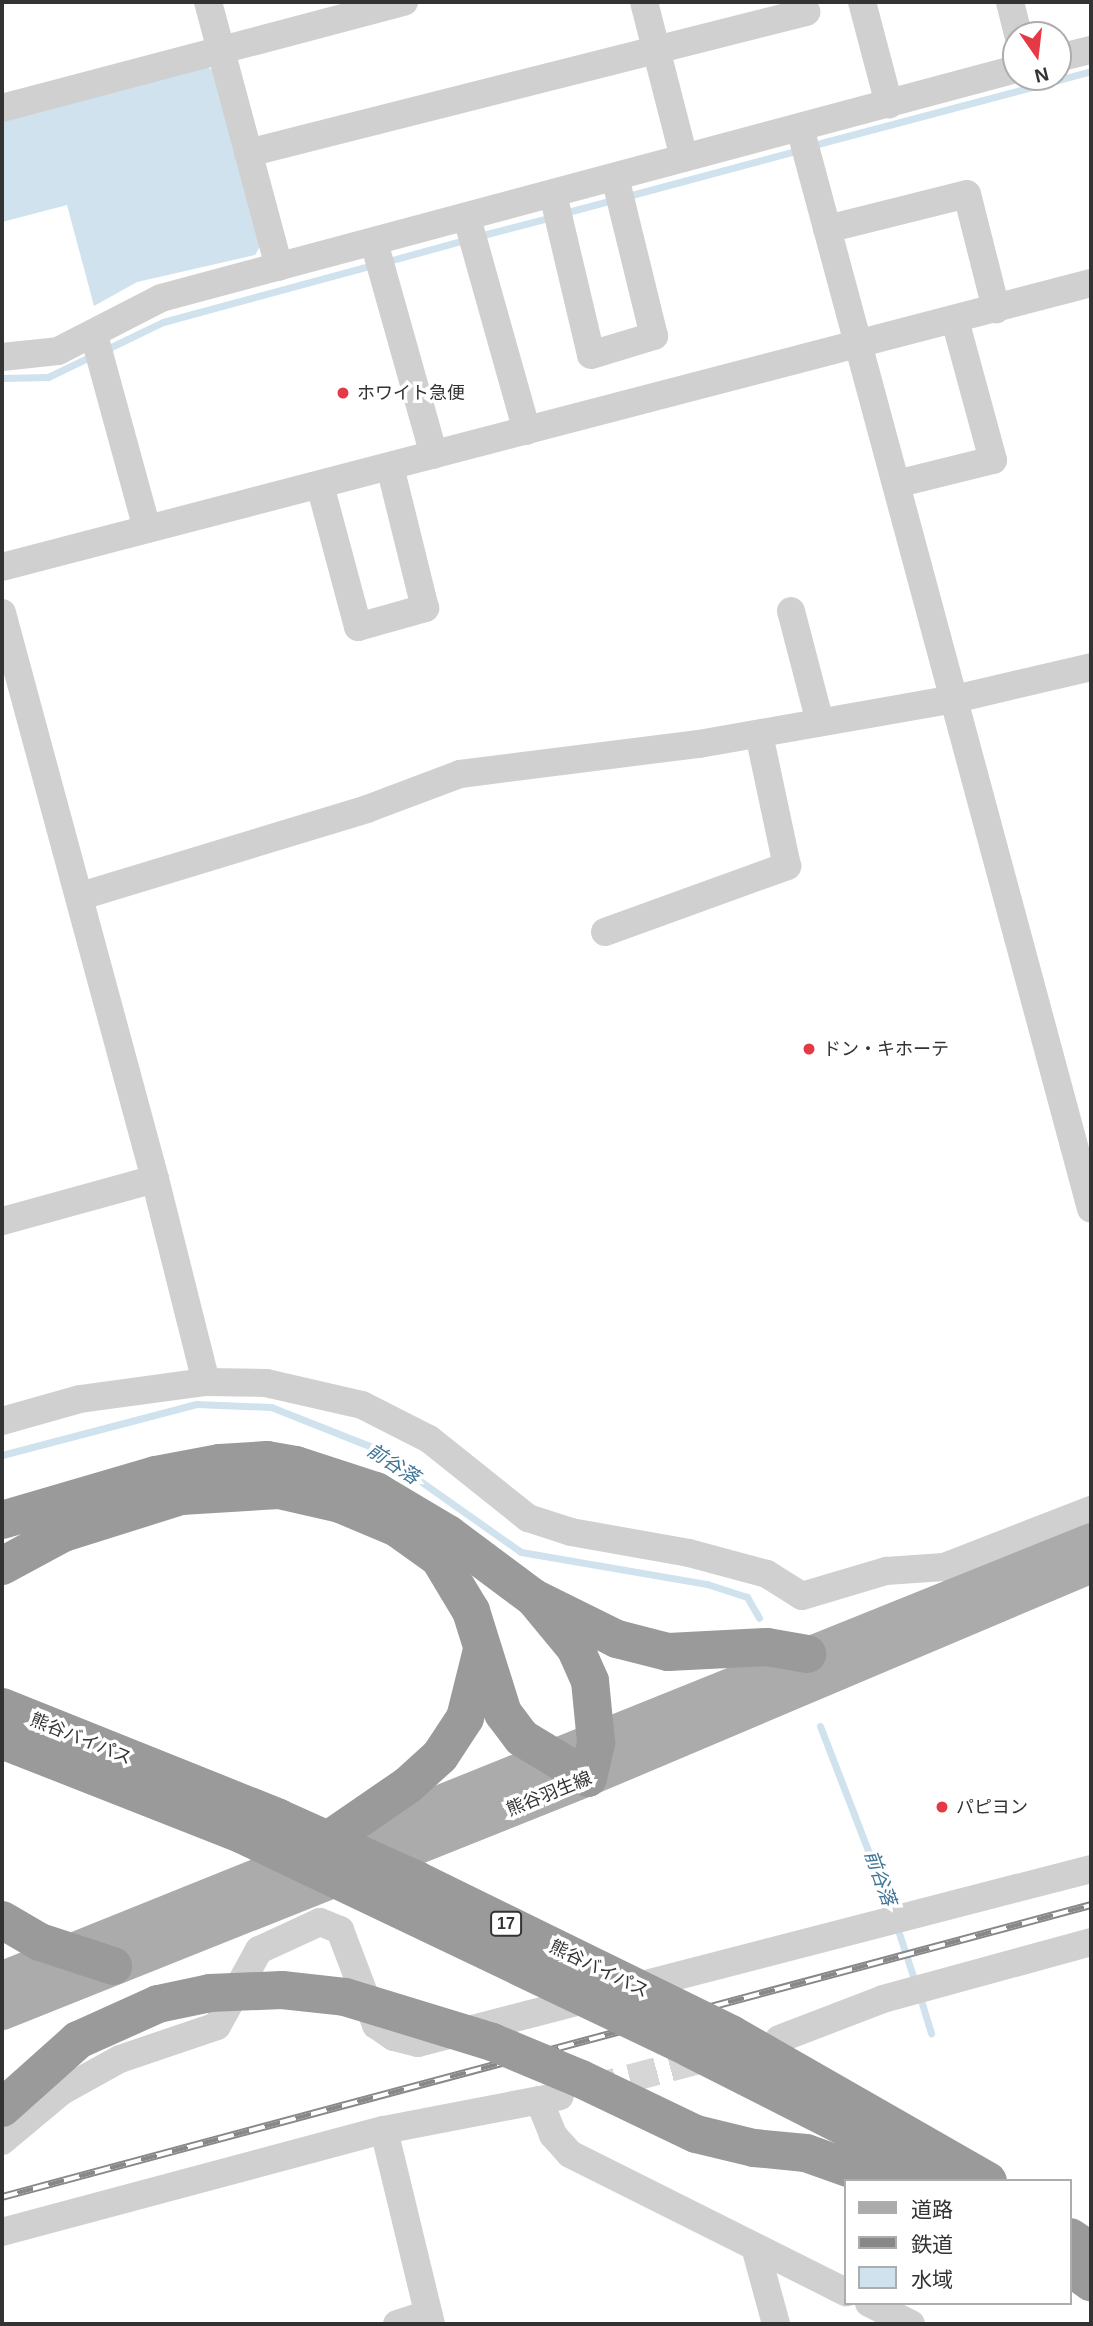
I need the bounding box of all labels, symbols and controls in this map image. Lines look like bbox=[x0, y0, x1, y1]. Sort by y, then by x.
north arrow bbox=[1002, 21, 1072, 91]
text: N bbox=[1033, 63, 1051, 87]
place label: ホワイト急便 bbox=[357, 382, 465, 404]
marker: ホワイト急便 bbox=[335, 385, 351, 401]
place label: ドン・キホーテ bbox=[823, 1038, 949, 1060]
marker: ドン・キホーテ bbox=[801, 1041, 817, 1057]
water label: 前谷落 bbox=[363, 1439, 423, 1489]
street label: 熊谷バイパス bbox=[27, 1709, 135, 1769]
street label: 熊谷羽生線 bbox=[503, 1767, 595, 1821]
place label: パピヨン bbox=[956, 1796, 1028, 1818]
marker: パピヨン bbox=[934, 1799, 950, 1815]
water label: 前谷落 bbox=[860, 1847, 900, 1909]
road number: 17 bbox=[489, 1912, 524, 1936]
street label: 熊谷バイパス bbox=[546, 1936, 652, 2002]
legend bbox=[844, 2179, 1072, 2305]
text: 道路 bbox=[911, 2198, 953, 2221]
text: 鉄道 bbox=[911, 2233, 953, 2256]
text: 水域 bbox=[911, 2268, 953, 2291]

